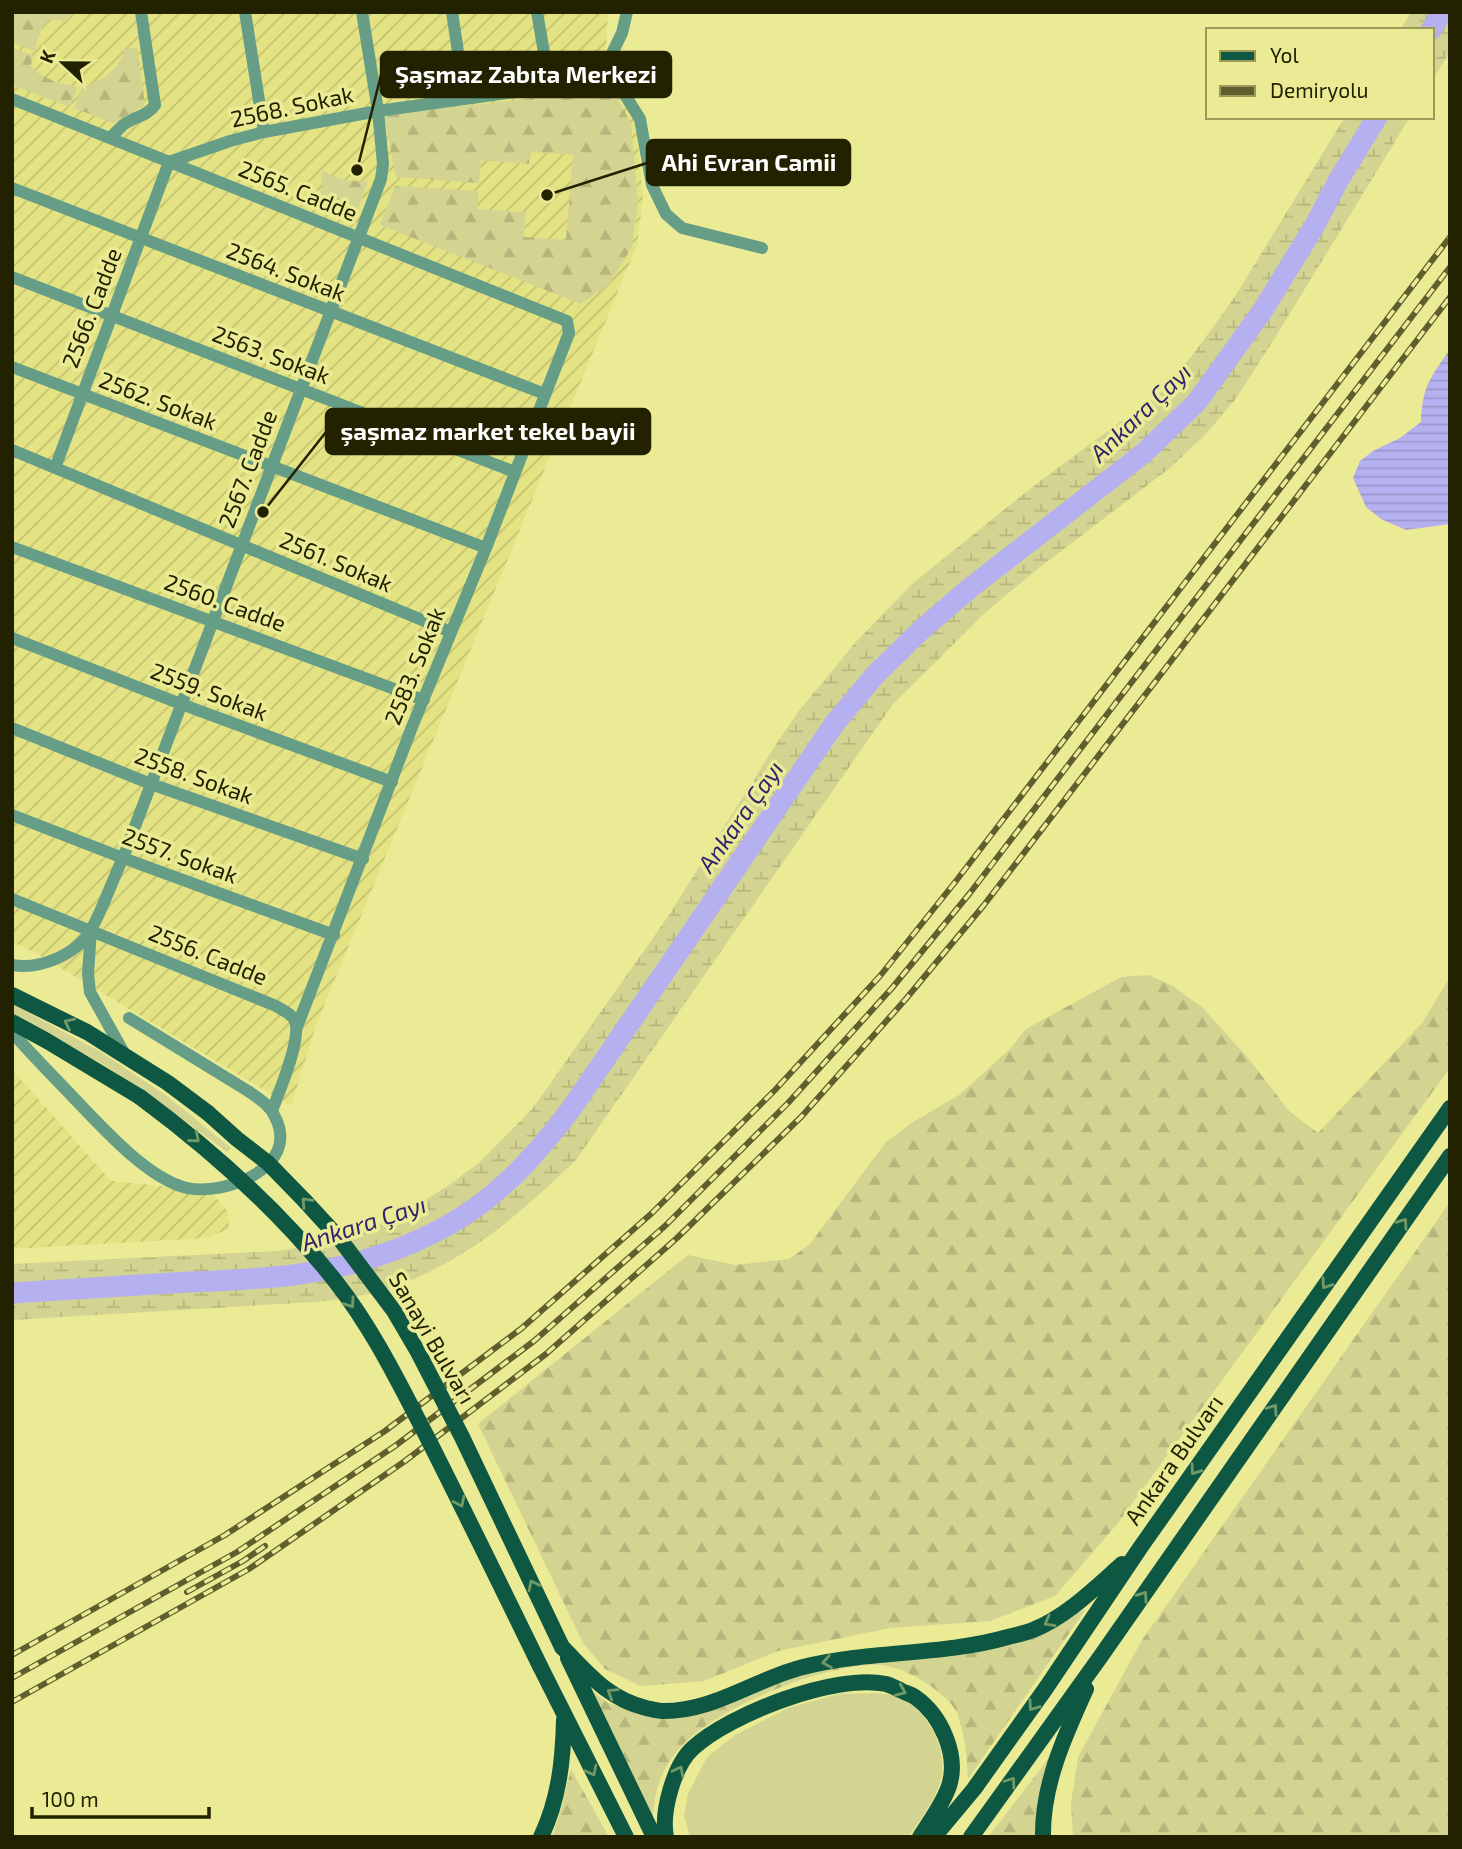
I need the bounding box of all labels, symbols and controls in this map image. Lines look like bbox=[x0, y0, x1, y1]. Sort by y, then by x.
north arrow bbox=[28, 28, 98, 98]
legend bbox=[1206, 28, 1434, 119]
text: Yol bbox=[1270, 42, 1299, 67]
text: K bbox=[34, 47, 60, 66]
callout: Şaşmaz Zabıta Merkezi bbox=[381, 52, 671, 97]
text: Şaşmaz Zabıta Merkezi bbox=[395, 59, 657, 90]
text: Demiryolu bbox=[1270, 77, 1368, 102]
street label: 2568. Sokak bbox=[228, 79, 356, 133]
callout: Ahi Evran Camii bbox=[647, 140, 850, 185]
text: Ahi Evran Camii bbox=[661, 147, 837, 176]
street label: 2565. Cadde bbox=[235, 154, 362, 227]
street label: 2564. Sokak bbox=[223, 236, 350, 307]
street label: 2566. Cadde bbox=[55, 244, 127, 372]
street label: 2563. Sokak bbox=[209, 319, 334, 389]
water label: Ankara Çayı bbox=[1083, 357, 1197, 469]
street label: 2562. Sokak bbox=[96, 365, 221, 435]
street label: 2567. Cadde bbox=[212, 406, 282, 532]
callout: şaşmaz market tekel bayii bbox=[326, 409, 650, 454]
text: şaşmaz market tekel bayii bbox=[340, 416, 636, 447]
street label: 2561. Sokak bbox=[276, 525, 397, 598]
street label: 2560. Cadde bbox=[161, 567, 290, 637]
street label: 2583. Sokak bbox=[378, 602, 450, 729]
street label: 2559. Sokak bbox=[147, 656, 272, 726]
street label: 2558. Sokak bbox=[131, 741, 258, 810]
water label: Ankara Çayı bbox=[690, 755, 790, 879]
street label: 2557. Sokak bbox=[119, 821, 242, 889]
street label: 2556. Cadde bbox=[145, 918, 272, 991]
one-way arrow bbox=[64, 1017, 76, 1031]
one-way arrow bbox=[187, 1130, 199, 1143]
water label: Ankara Çayı bbox=[297, 1189, 430, 1258]
one-way arrow bbox=[301, 1197, 314, 1210]
one-way arrow bbox=[1395, 1218, 1407, 1231]
street label: Sanayi Bulvarı bbox=[384, 1266, 482, 1409]
one-way arrow bbox=[1321, 1276, 1334, 1289]
one-way arrow bbox=[342, 1295, 355, 1308]
street label: Ankara Bulvarı bbox=[1118, 1389, 1228, 1530]
one-way arrow bbox=[1265, 1404, 1278, 1417]
one-way arrow bbox=[1190, 1462, 1203, 1475]
one-way arrow bbox=[451, 1495, 465, 1507]
one-way arrow bbox=[527, 1580, 541, 1592]
one-way arrow bbox=[1135, 1591, 1147, 1604]
one-way arrow bbox=[1044, 1614, 1056, 1627]
one-way arrow bbox=[821, 1654, 833, 1669]
one-way arrow bbox=[894, 1683, 906, 1697]
one-way arrow bbox=[606, 1688, 619, 1701]
one-way arrow bbox=[1029, 1698, 1041, 1711]
one-way arrow bbox=[584, 1764, 597, 1776]
one-way arrow bbox=[671, 1766, 685, 1778]
scale bar bbox=[32, 1776, 208, 1820]
one-way arrow bbox=[1003, 1777, 1015, 1790]
text: 100 m bbox=[42, 1786, 99, 1811]

